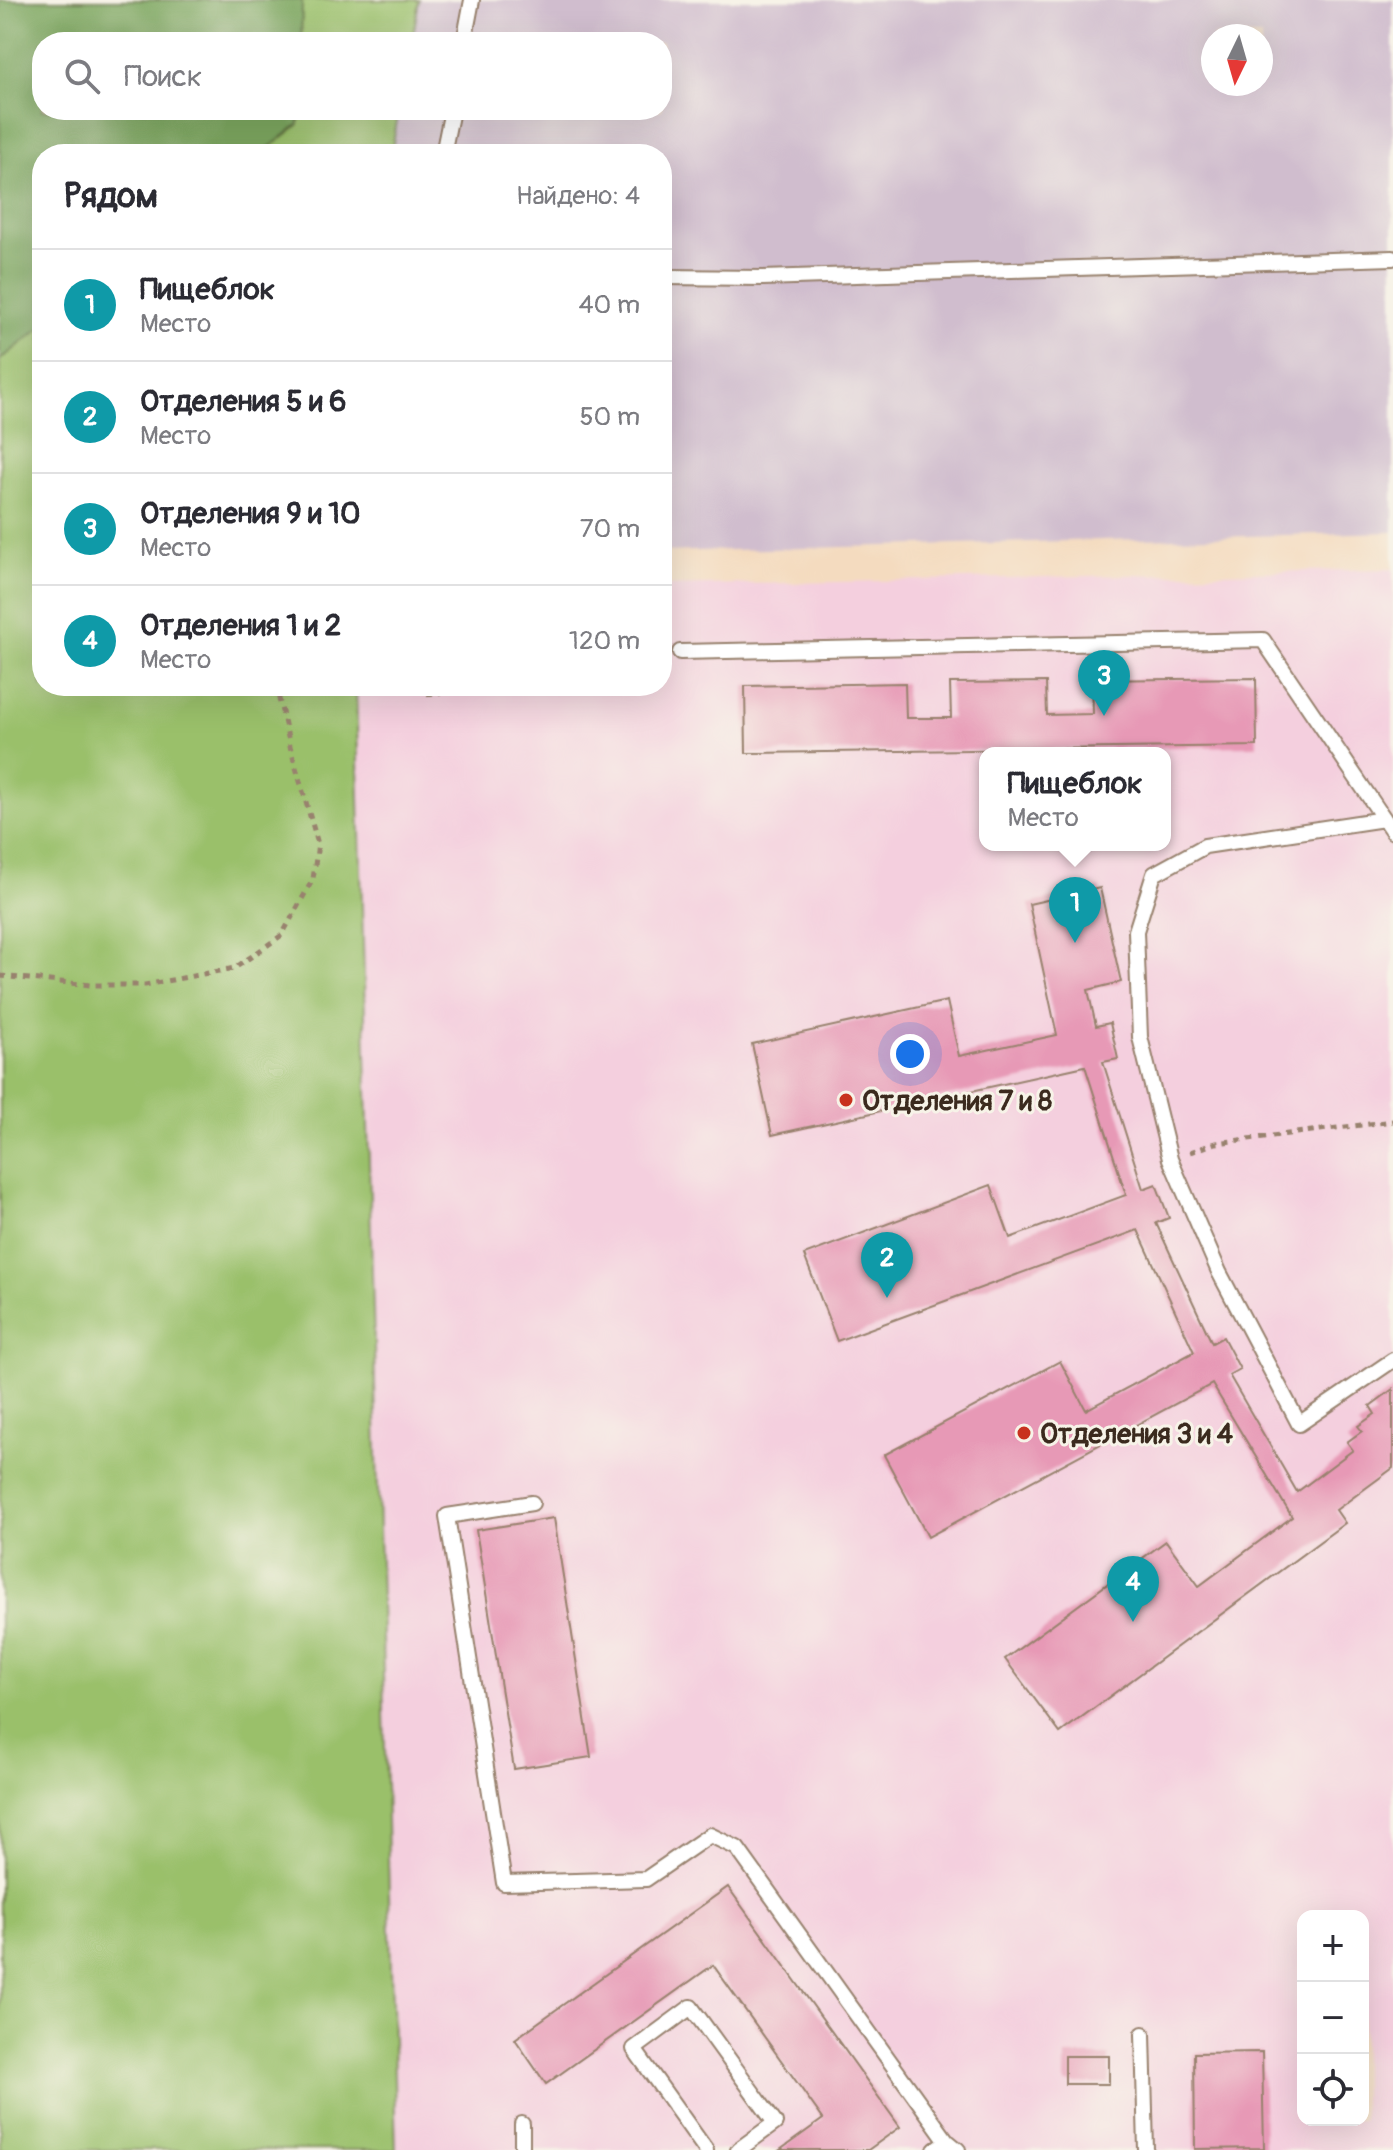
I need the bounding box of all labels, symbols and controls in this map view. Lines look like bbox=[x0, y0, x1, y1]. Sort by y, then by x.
north arrow bbox=[1201, 24, 1273, 96]
search box bbox=[32, 32, 672, 120]
icon: search bbox=[60, 54, 104, 98]
text: Поиск bbox=[124, 58, 202, 95]
text: Рядом bbox=[64, 175, 158, 218]
text: Найдено: 4 bbox=[516, 180, 640, 212]
text: Пищеблок bbox=[140, 271, 275, 308]
text: 1 bbox=[85, 289, 95, 321]
text: 40 m bbox=[578, 289, 640, 321]
text: Место bbox=[140, 308, 211, 340]
text: Отделения 5 и 6 bbox=[140, 383, 346, 420]
text: 2 bbox=[83, 401, 97, 433]
text: 50 m bbox=[579, 401, 640, 433]
text: Место bbox=[140, 420, 211, 452]
text: Отделения 9 и 10 bbox=[140, 495, 360, 532]
text: 3 bbox=[83, 513, 97, 545]
text: 70 m bbox=[580, 513, 640, 545]
text: Место bbox=[140, 532, 211, 564]
text: Отделения 1 и 2 bbox=[140, 607, 341, 644]
text: 4 bbox=[82, 625, 98, 657]
text: 120 m bbox=[569, 625, 640, 657]
text: Место bbox=[140, 644, 211, 676]
pin: 3 bbox=[1078, 650, 1130, 716]
popup bbox=[979, 747, 1171, 851]
text: Пищеблок bbox=[1008, 765, 1142, 802]
text: Место bbox=[1008, 802, 1079, 834]
pin: 1 bbox=[1049, 877, 1101, 943]
your location bbox=[890, 1034, 930, 1074]
place label: Отделения 7 и 8 bbox=[862, 1084, 1052, 1119]
marker: Отделения 7 и 8 bbox=[837, 1091, 855, 1109]
pin: 2 bbox=[861, 1232, 913, 1298]
place label: Отделения 3 и 4 bbox=[1040, 1417, 1234, 1452]
marker: Отделения 3 и 4 bbox=[1015, 1424, 1033, 1442]
pin: 4 bbox=[1107, 1556, 1159, 1622]
map controls bbox=[1297, 1910, 1369, 2126]
button: + bbox=[1297, 1910, 1369, 1982]
button: − bbox=[1297, 1982, 1369, 2054]
button: locate bbox=[1297, 2054, 1369, 2126]

